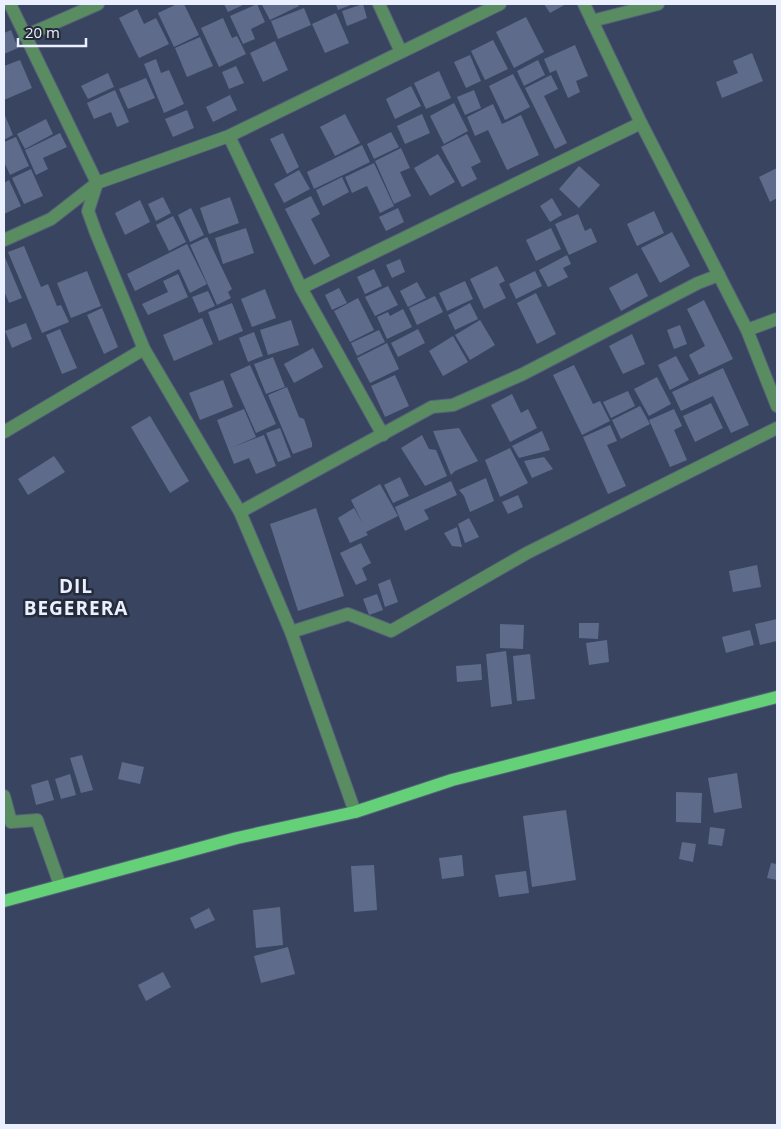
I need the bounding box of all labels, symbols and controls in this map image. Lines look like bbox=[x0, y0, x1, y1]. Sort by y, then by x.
scale bar bbox=[18, 15, 85, 47]
text: 20 m bbox=[25, 22, 60, 42]
district label: DIL BEGERERA bbox=[24, 573, 128, 621]

